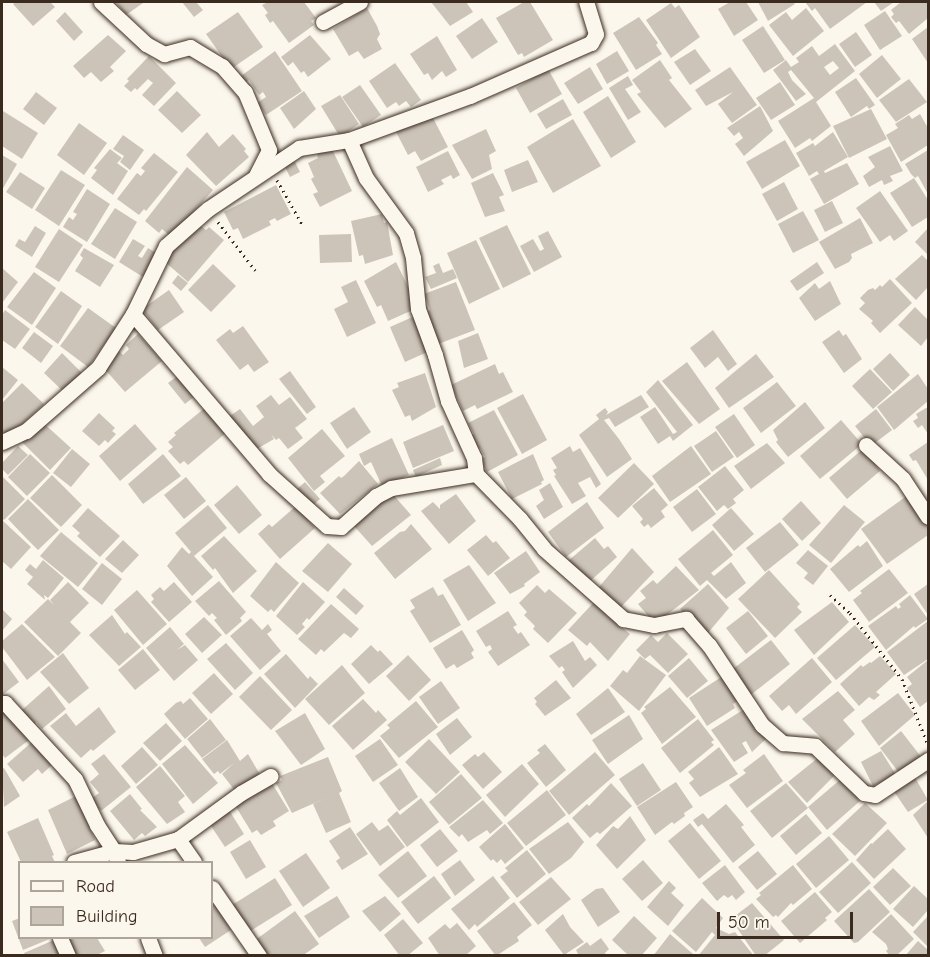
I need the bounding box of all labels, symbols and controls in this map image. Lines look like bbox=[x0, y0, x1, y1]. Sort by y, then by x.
legend bbox=[18, 861, 213, 939]
text: Road bbox=[76, 876, 115, 897]
scale bar bbox=[720, 900, 856, 938]
text: Building bbox=[76, 906, 138, 927]
text: 50 m bbox=[728, 912, 770, 933]

